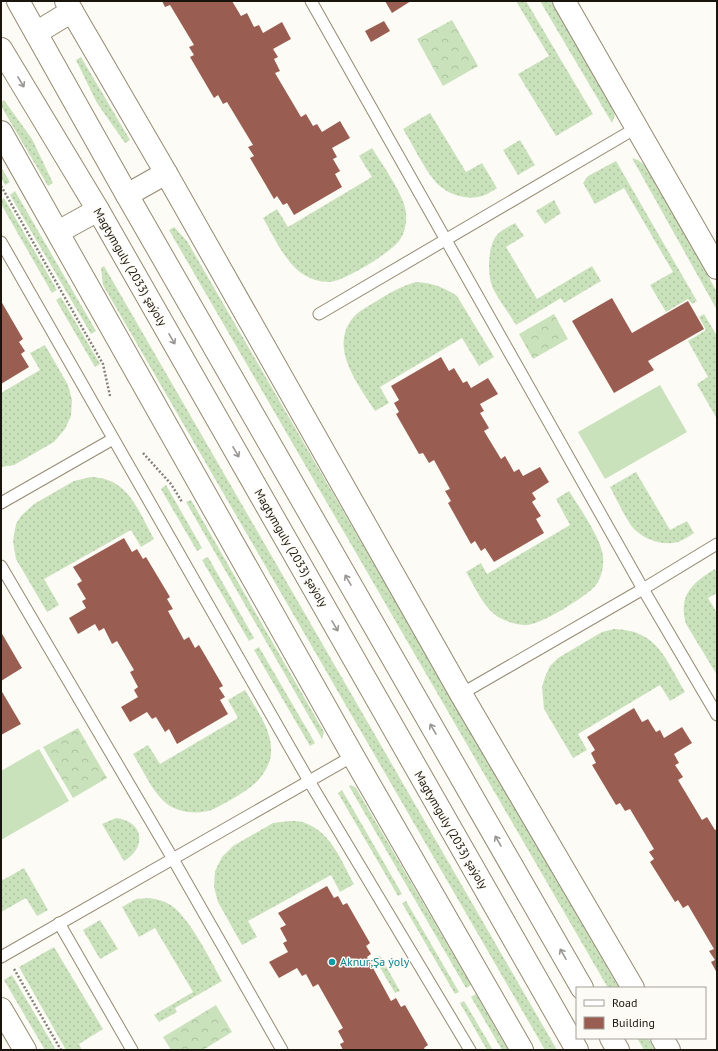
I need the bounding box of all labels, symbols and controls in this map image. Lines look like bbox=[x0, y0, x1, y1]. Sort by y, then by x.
one-way arrow bbox=[17, 76, 25, 87]
street label: Magtymguly (2033) şaýoly bbox=[90, 205, 171, 329]
one-way arrow bbox=[168, 333, 176, 345]
one-way arrow bbox=[233, 446, 241, 458]
street label: Magtymguly (2033) şaýoly bbox=[251, 486, 332, 610]
one-way arrow bbox=[343, 574, 351, 586]
one-way arrow bbox=[332, 620, 340, 632]
one-way arrow bbox=[429, 723, 437, 735]
street label: Magtymguly (2033) şaýoly bbox=[411, 768, 492, 892]
one-way arrow bbox=[494, 835, 502, 847]
one-way arrow bbox=[558, 948, 566, 960]
place label: Aknur;Şa ýoly bbox=[340, 954, 410, 969]
marker: Aknur;Şa ýoly bbox=[327, 957, 337, 967]
legend bbox=[576, 987, 706, 1039]
text: Road bbox=[612, 995, 637, 1010]
text: Building bbox=[612, 1015, 655, 1030]

